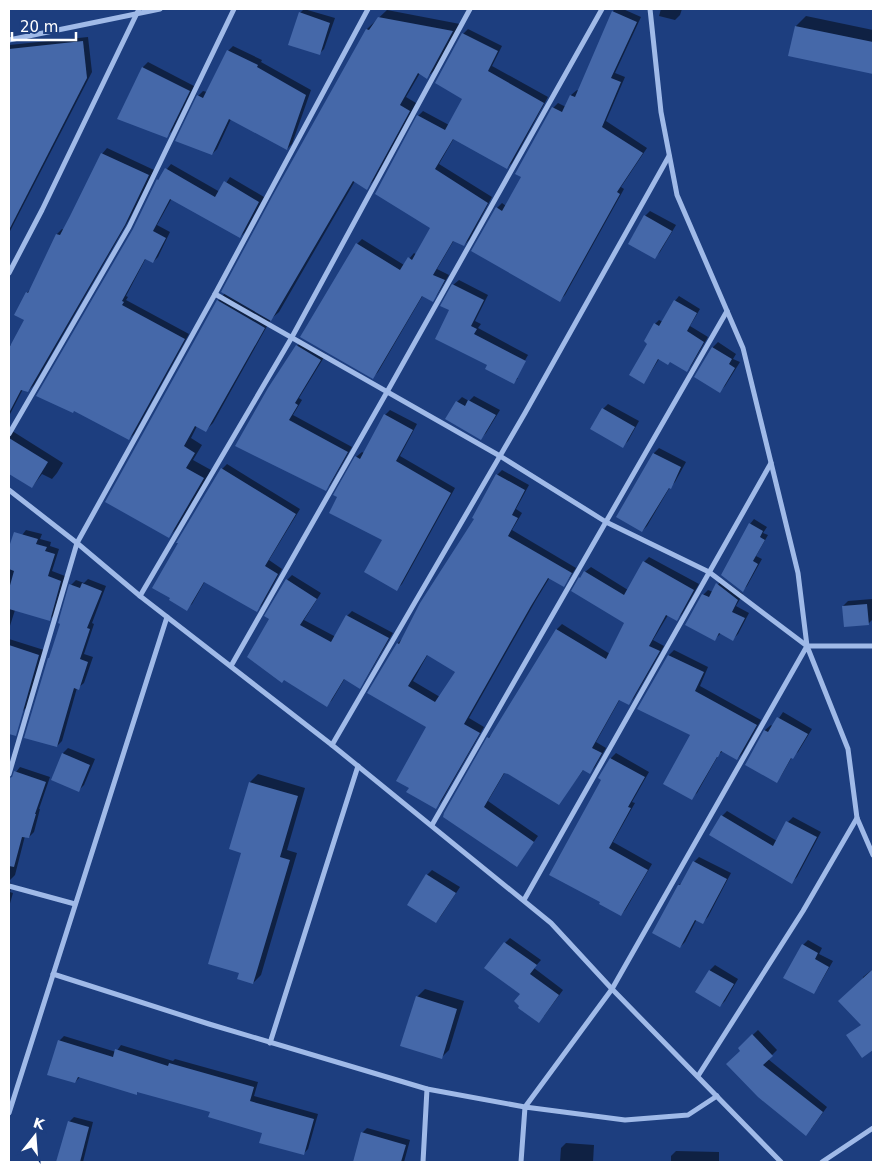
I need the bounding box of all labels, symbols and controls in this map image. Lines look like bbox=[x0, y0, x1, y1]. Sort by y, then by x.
scale bar bbox=[12, 10, 76, 42]
text: 20 m bbox=[20, 18, 58, 36]
north arrow bbox=[10, 1111, 60, 1161]
text: K bbox=[31, 1114, 47, 1133]

